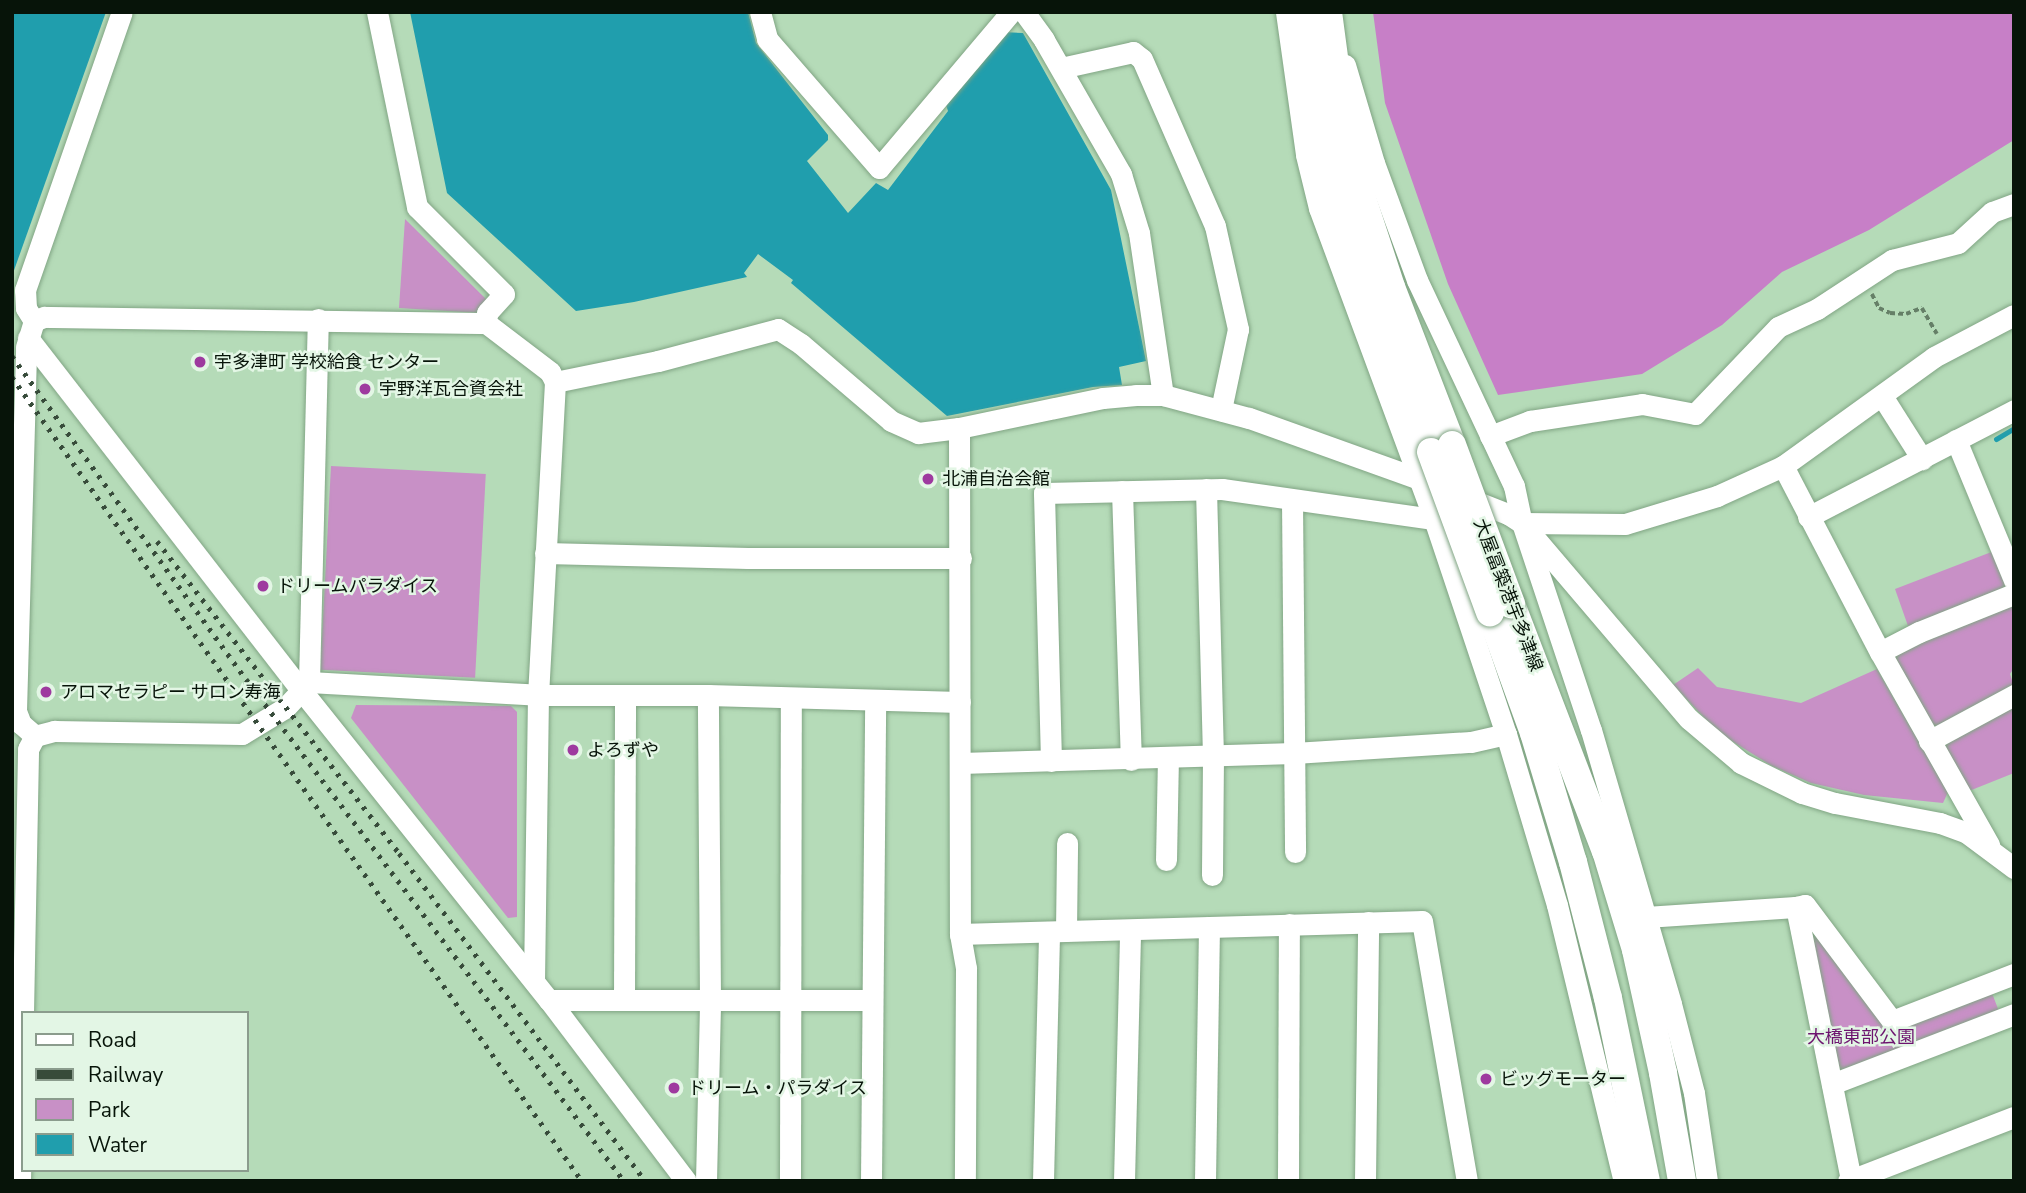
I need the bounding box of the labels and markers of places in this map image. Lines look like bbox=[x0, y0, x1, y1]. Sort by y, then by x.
place label: 宇多津町 学校給食 センター bbox=[214, 351, 439, 373]
marker: 宇多津町 学校給食 センター bbox=[192, 354, 208, 370]
place label: 宇野洋瓦合資会社 bbox=[379, 378, 523, 400]
marker: 宇野洋瓦合資会社 bbox=[357, 381, 373, 397]
place label: 北浦自治会館 bbox=[942, 468, 1050, 490]
marker: 北浦自治会館 bbox=[920, 471, 936, 487]
place label: ドリームパラダイス bbox=[277, 575, 439, 597]
marker: ドリームパラダイス bbox=[255, 578, 271, 594]
place label: アロマセラピー サロン寿海 bbox=[60, 681, 281, 703]
marker: アロマセラピー サロン寿海 bbox=[38, 684, 54, 700]
place label: よろずや bbox=[587, 739, 659, 761]
marker: よろずや bbox=[565, 742, 581, 758]
place label: ビッグモーター bbox=[1500, 1068, 1626, 1090]
marker: ビッグモーター bbox=[1478, 1071, 1494, 1087]
place label: ドリーム・パラダイス bbox=[688, 1077, 868, 1099]
marker: ドリーム・パラダイス bbox=[666, 1080, 682, 1096]

